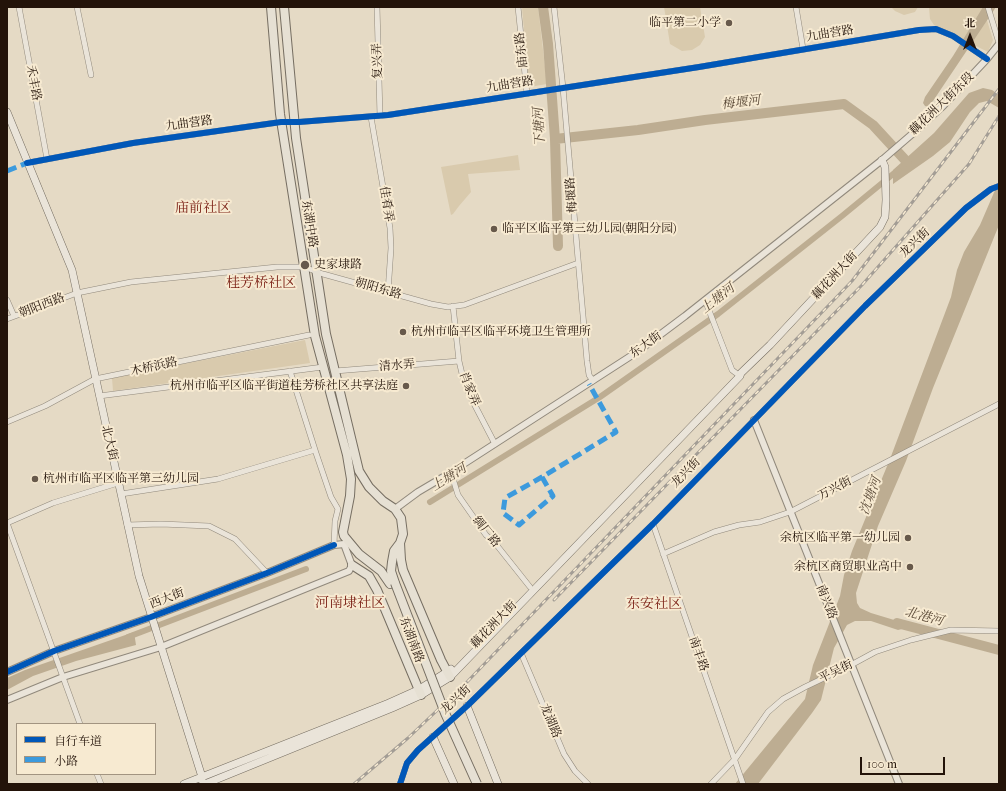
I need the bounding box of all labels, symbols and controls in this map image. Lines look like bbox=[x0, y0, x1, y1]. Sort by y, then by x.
place label: 临平第二小学 bbox=[649, 16, 721, 30]
north arrow bbox=[950, 16, 990, 56]
text: 北 bbox=[965, 17, 976, 30]
marker: 临平第二小学 bbox=[724, 18, 734, 28]
street label: 九曲营路 bbox=[805, 23, 855, 45]
street label: 庙东路 bbox=[513, 31, 531, 69]
street label: 复兴弄 bbox=[370, 43, 386, 79]
street label: 禾丰路 bbox=[22, 64, 44, 102]
street label: 藕花洲大街东段 bbox=[907, 70, 977, 138]
street label: 九曲营路 bbox=[485, 74, 535, 96]
water label: 梅堰河 bbox=[721, 93, 761, 113]
water label: 下塘河 bbox=[531, 107, 549, 147]
street label: 九曲营路 bbox=[164, 114, 214, 134]
street label: 梅堰路 bbox=[563, 176, 581, 214]
street label: 佳肴弄 bbox=[376, 185, 396, 223]
street label: 东湖中路 bbox=[298, 199, 320, 249]
district label: 庙前社区 bbox=[175, 201, 231, 217]
place label: 临平区临平第三幼儿园(朝阳分园) bbox=[502, 222, 677, 236]
marker: 临平区临平第三幼儿园(朝阳分园) bbox=[489, 224, 499, 234]
street label: 龙兴街 bbox=[897, 225, 933, 261]
street label: 藕花洲大街 bbox=[809, 249, 861, 303]
place label: 史家埭路 bbox=[314, 258, 362, 272]
marker: 史家埭路 bbox=[299, 259, 311, 271]
street label: 朝阳东路 bbox=[353, 275, 403, 303]
district label: 桂芳桥社区 bbox=[226, 276, 296, 292]
water label: 上塘河 bbox=[698, 281, 738, 317]
street label: 朝阳西路 bbox=[17, 291, 67, 321]
place label: 杭州市临平区临平环境卫生管理所 bbox=[411, 325, 591, 339]
marker: 杭州市临平区临平环境卫生管理所 bbox=[398, 327, 408, 337]
street label: 东大街 bbox=[627, 329, 665, 361]
street label: 木桥浜路 bbox=[129, 355, 179, 379]
street label: 清水弄 bbox=[379, 358, 415, 374]
street label: 肖家弄 bbox=[456, 370, 482, 408]
place label: 杭州市临平区临平街道桂芳桥社区共享法庭 bbox=[170, 379, 398, 393]
marker: 杭州市临平区临平街道桂芳桥社区共享法庭 bbox=[401, 381, 411, 391]
street label: 北大街 bbox=[98, 424, 120, 462]
street label: 龙兴街 bbox=[668, 455, 704, 491]
water label: 上塘河 bbox=[428, 461, 470, 495]
place label: 杭州市临平区临平第三幼儿园 bbox=[43, 472, 199, 486]
marker: 杭州市临平区临平第三幼儿园 bbox=[30, 474, 40, 484]
street label: 万兴街 bbox=[816, 474, 854, 504]
water label: 沈塘河 bbox=[857, 475, 885, 517]
street label: 绸厂路 bbox=[469, 513, 503, 551]
place label: 余杭区临平第一幼儿园 bbox=[780, 531, 900, 545]
marker: 余杭区临平第一幼儿园 bbox=[903, 533, 913, 543]
place label: 余杭区商贸职业高中 bbox=[794, 560, 902, 574]
marker: 余杭区商贸职业高中 bbox=[905, 562, 915, 572]
street label: 南兴路 bbox=[813, 583, 839, 621]
street label: 西大街 bbox=[148, 586, 186, 612]
district label: 河南埭社区 bbox=[315, 596, 385, 612]
district label: 东安社区 bbox=[626, 597, 682, 613]
street label: 藕花洲大街 bbox=[468, 598, 520, 652]
water label: 北港河 bbox=[903, 604, 945, 630]
street label: 东湖南路 bbox=[396, 615, 426, 665]
street label: 南丰路 bbox=[685, 635, 711, 673]
street label: 平吴街 bbox=[817, 658, 855, 686]
street label: 龙兴街 bbox=[438, 682, 474, 718]
street label: 龙湖路 bbox=[536, 702, 564, 740]
legend bbox=[16, 723, 156, 775]
text: 自行车道 bbox=[54, 734, 102, 748]
scale bar bbox=[862, 749, 947, 775]
text: 小路 bbox=[54, 754, 78, 768]
text: 100 m bbox=[867, 757, 897, 771]

